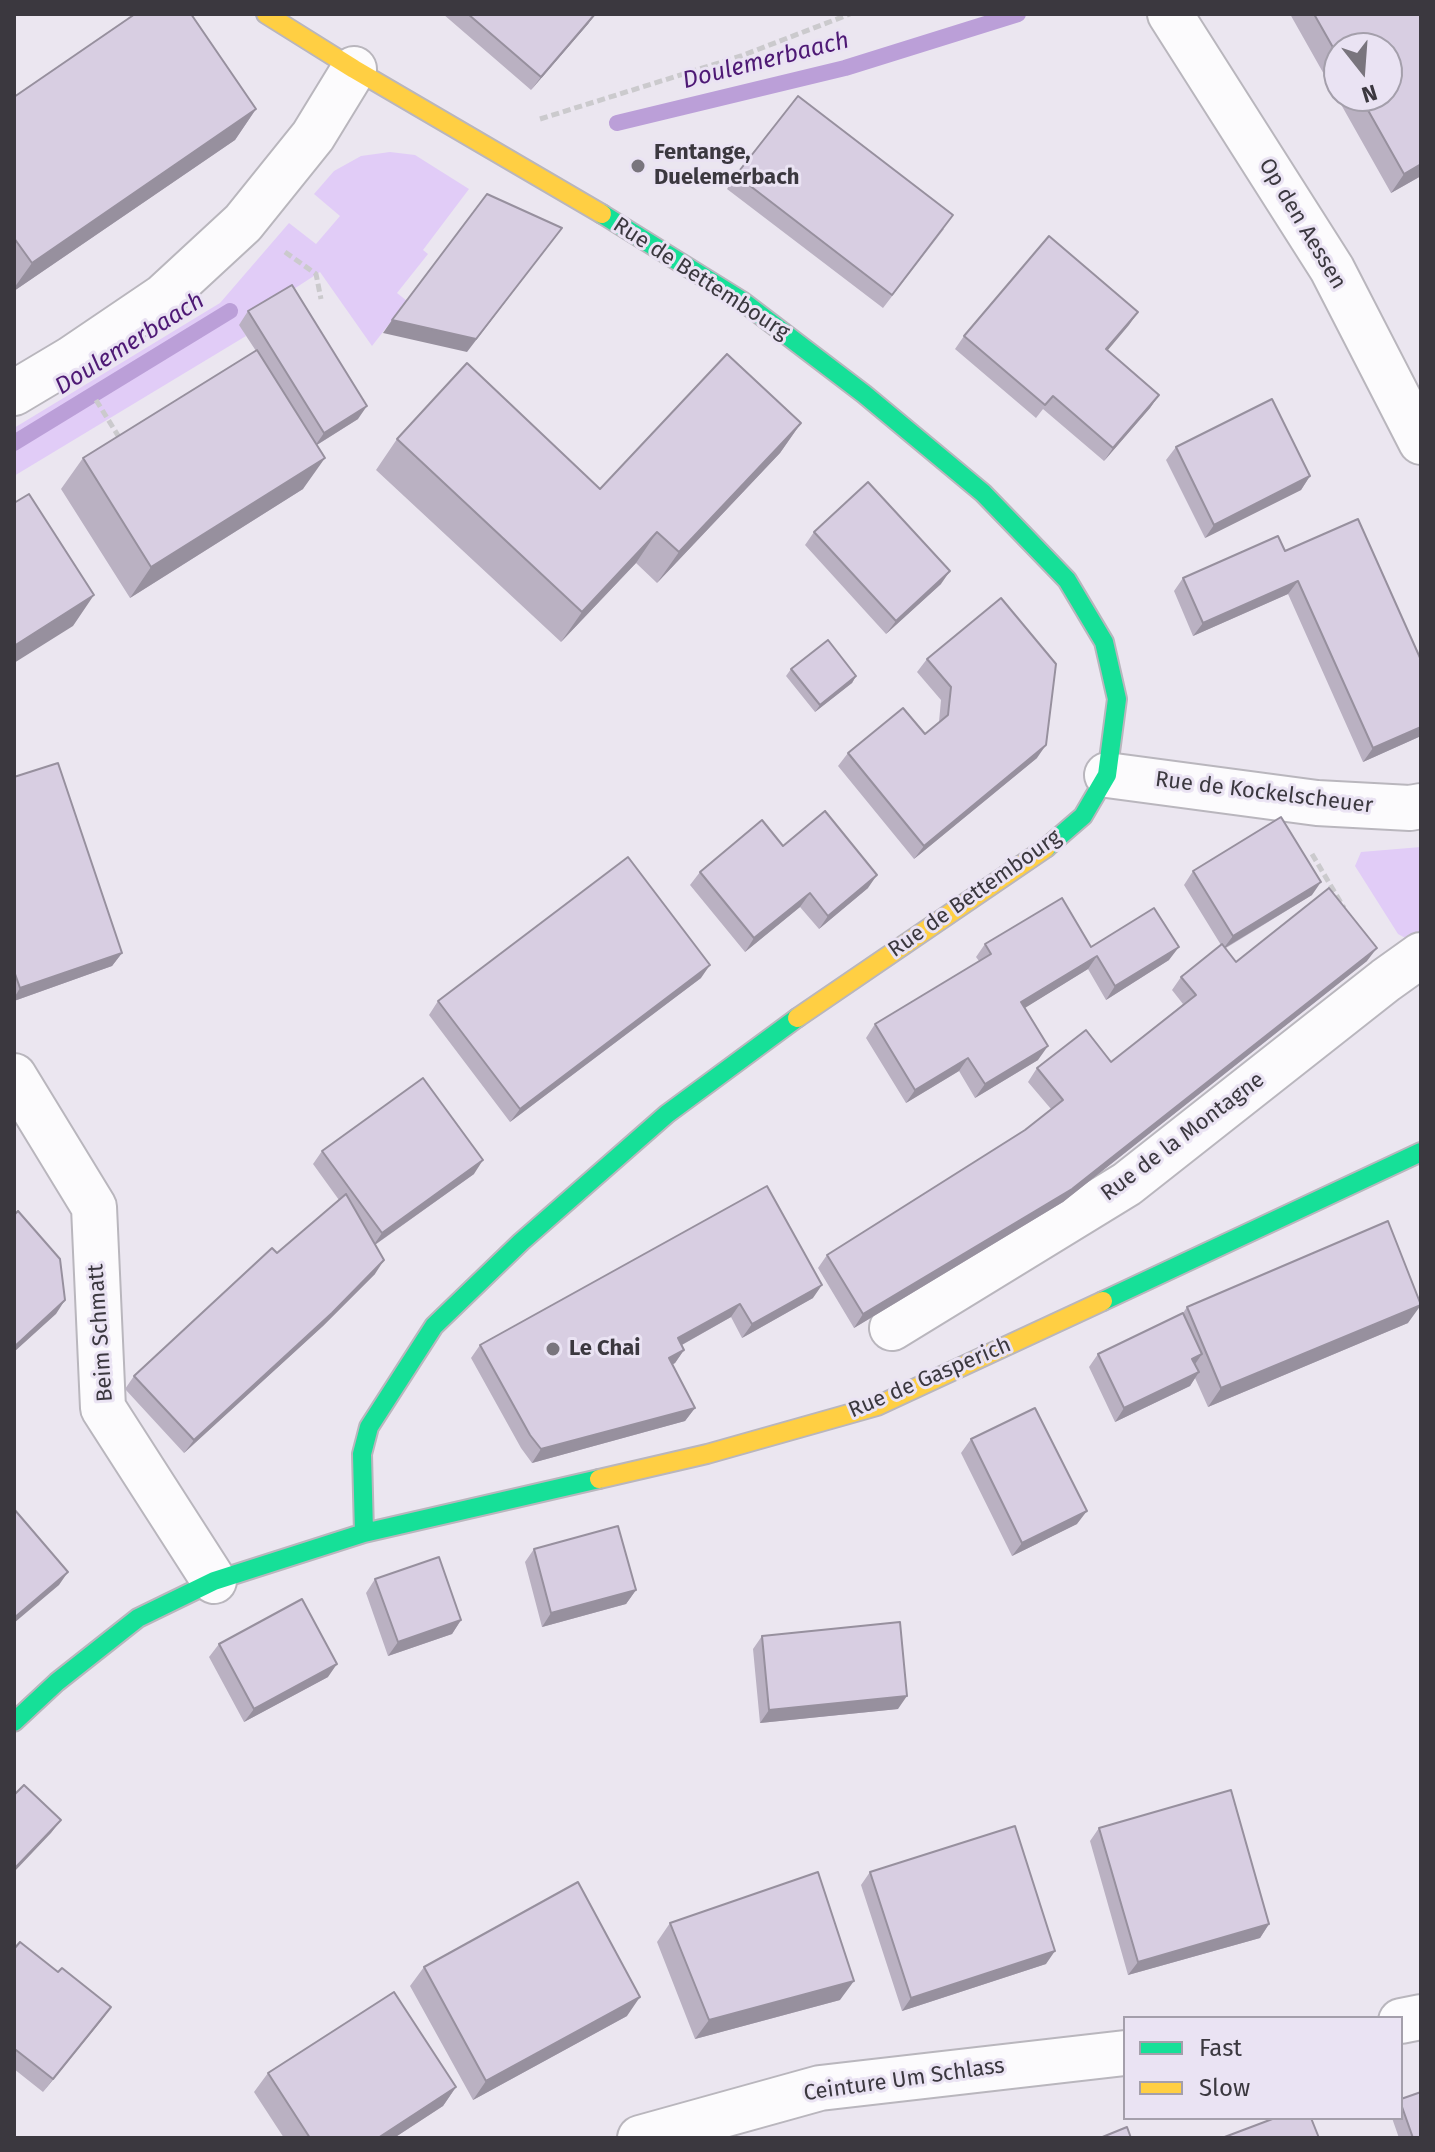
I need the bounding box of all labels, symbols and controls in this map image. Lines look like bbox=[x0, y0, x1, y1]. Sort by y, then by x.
water label: Doulemerbaach bbox=[680, 26, 852, 96]
north arrow bbox=[1323, 32, 1403, 112]
text: N bbox=[1359, 78, 1381, 109]
place label: Fentange, Duelemerbach bbox=[654, 140, 799, 192]
street label: Op den Aessen bbox=[1253, 154, 1351, 294]
marker: Fentange, Duelemerbach bbox=[629, 157, 647, 175]
street label: Rue de Bettembourg bbox=[608, 212, 794, 346]
water label: Doulemerbaach bbox=[50, 287, 210, 401]
street label: Rue de Kockelscheuer bbox=[1154, 767, 1374, 819]
street label: Rue de Bettembourg bbox=[883, 824, 1067, 964]
street label: Rue de la Montagne bbox=[1096, 1067, 1270, 1207]
street label: Beim Schmatt bbox=[83, 1263, 119, 1403]
street label: Rue de Gasperich bbox=[845, 1332, 1015, 1424]
place label: Le Chai bbox=[569, 1336, 640, 1362]
marker: Le Chai bbox=[544, 1340, 562, 1358]
legend bbox=[1123, 2016, 1403, 2120]
text: Fast bbox=[1199, 2034, 1242, 2062]
street label: Ceinture Um Schlass bbox=[802, 2053, 1006, 2107]
text: Slow bbox=[1199, 2074, 1250, 2102]

